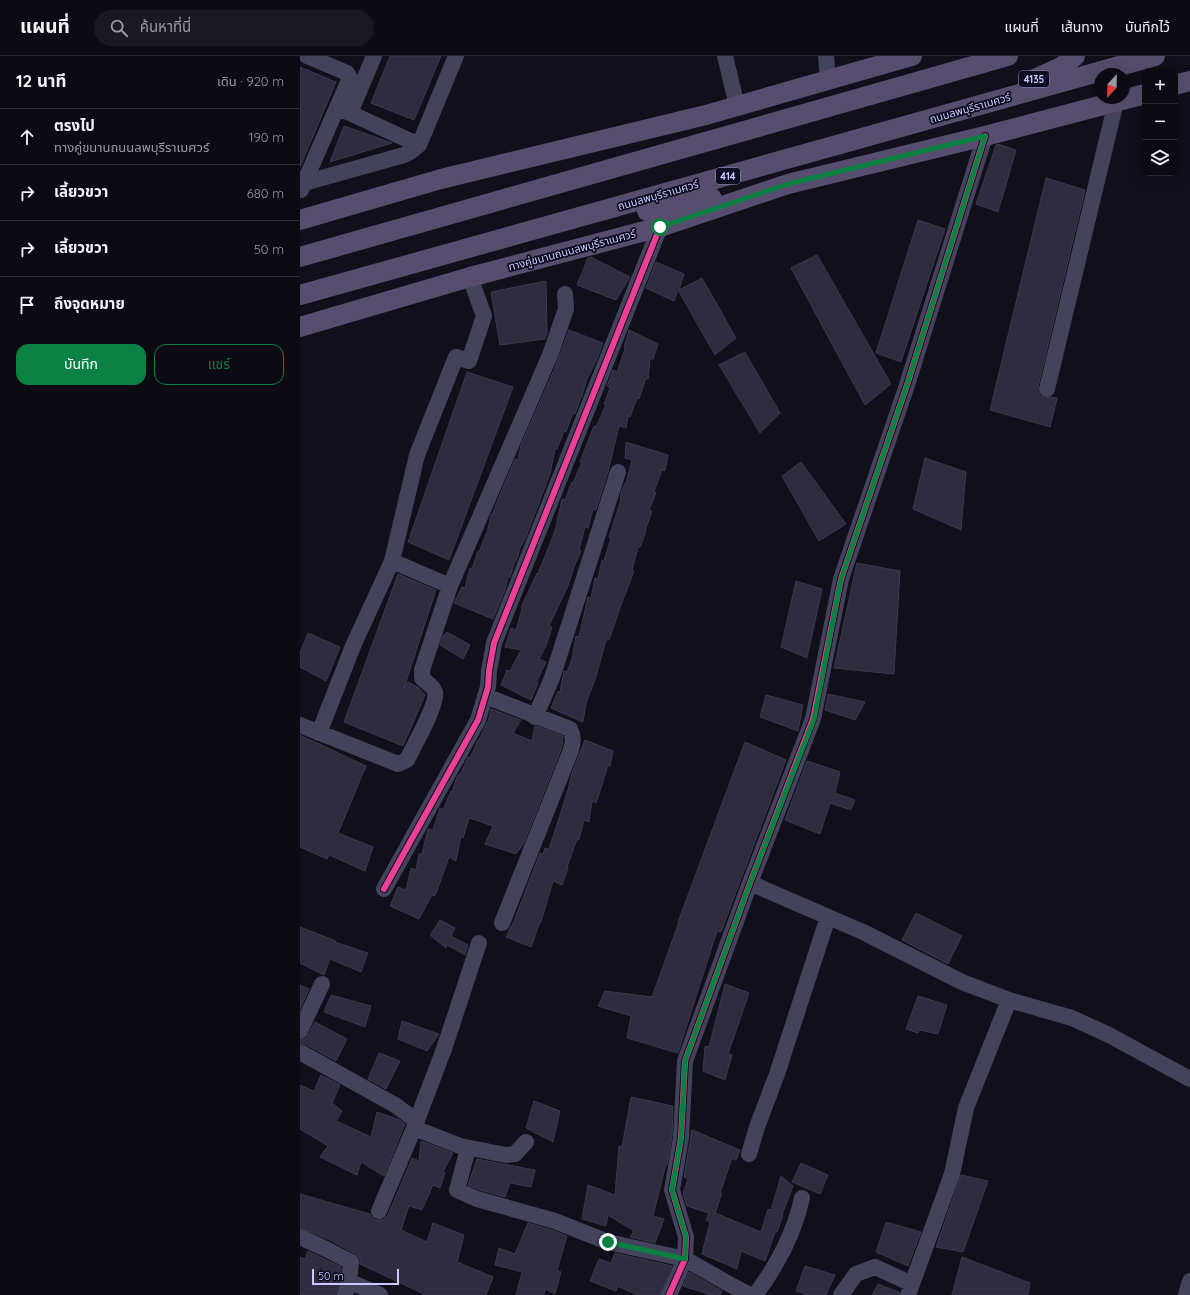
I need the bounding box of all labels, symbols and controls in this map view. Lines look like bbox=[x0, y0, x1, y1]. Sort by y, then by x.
search box bbox=[94, 10, 374, 46]
text: แผนที่ bbox=[20, 14, 70, 38]
icon: search bbox=[108, 17, 130, 39]
text: ค้นหาที่นี่ bbox=[140, 17, 191, 36]
text: แผนที่ bbox=[1005, 18, 1039, 36]
text: เส้นทาง bbox=[1061, 18, 1103, 36]
text: บันทึกไว้ bbox=[1125, 18, 1170, 36]
north arrow bbox=[1094, 68, 1130, 104]
map controls bbox=[1142, 68, 1178, 176]
button: + bbox=[1142, 68, 1178, 104]
text: 12 นาที bbox=[16, 70, 66, 91]
road number: 4135 bbox=[1019, 71, 1049, 87]
text: เดิน · 920 m bbox=[217, 73, 284, 89]
street label: ถนนลพบุรีราเมศวร์ bbox=[928, 90, 1013, 126]
button: − bbox=[1142, 104, 1178, 140]
text: ตรงไป bbox=[54, 116, 95, 135]
icon: ahead bbox=[16, 126, 38, 148]
text: 190 m bbox=[249, 129, 284, 145]
text: ทางคู่ขนานถนนลพบุรีราเมศวร์ bbox=[54, 139, 209, 155]
button: layers bbox=[1142, 140, 1178, 176]
road number: 414 bbox=[716, 168, 740, 184]
street label: ถนนลพบุรีราเมศวร์ bbox=[616, 177, 701, 213]
icon: right bbox=[16, 182, 38, 204]
text: เลี้ยวขวา bbox=[54, 182, 108, 201]
text: 680 m bbox=[247, 185, 284, 201]
route start bbox=[651, 218, 669, 236]
street label: ทางคู่ขนานถนนลพบุรีราเมศวร์ bbox=[507, 226, 638, 274]
icon: right bbox=[16, 238, 38, 260]
text: เลี้ยวขวา bbox=[54, 238, 108, 257]
text: 50 m bbox=[254, 241, 284, 257]
icon: arrive bbox=[16, 294, 38, 316]
text: ถึงจุดหมาย bbox=[54, 294, 125, 313]
button: บันทึก bbox=[16, 344, 146, 385]
button: แชร์ bbox=[154, 344, 284, 385]
route end bbox=[599, 1233, 617, 1251]
scale bar bbox=[312, 1267, 399, 1286]
text: 50 m bbox=[318, 1269, 344, 1283]

